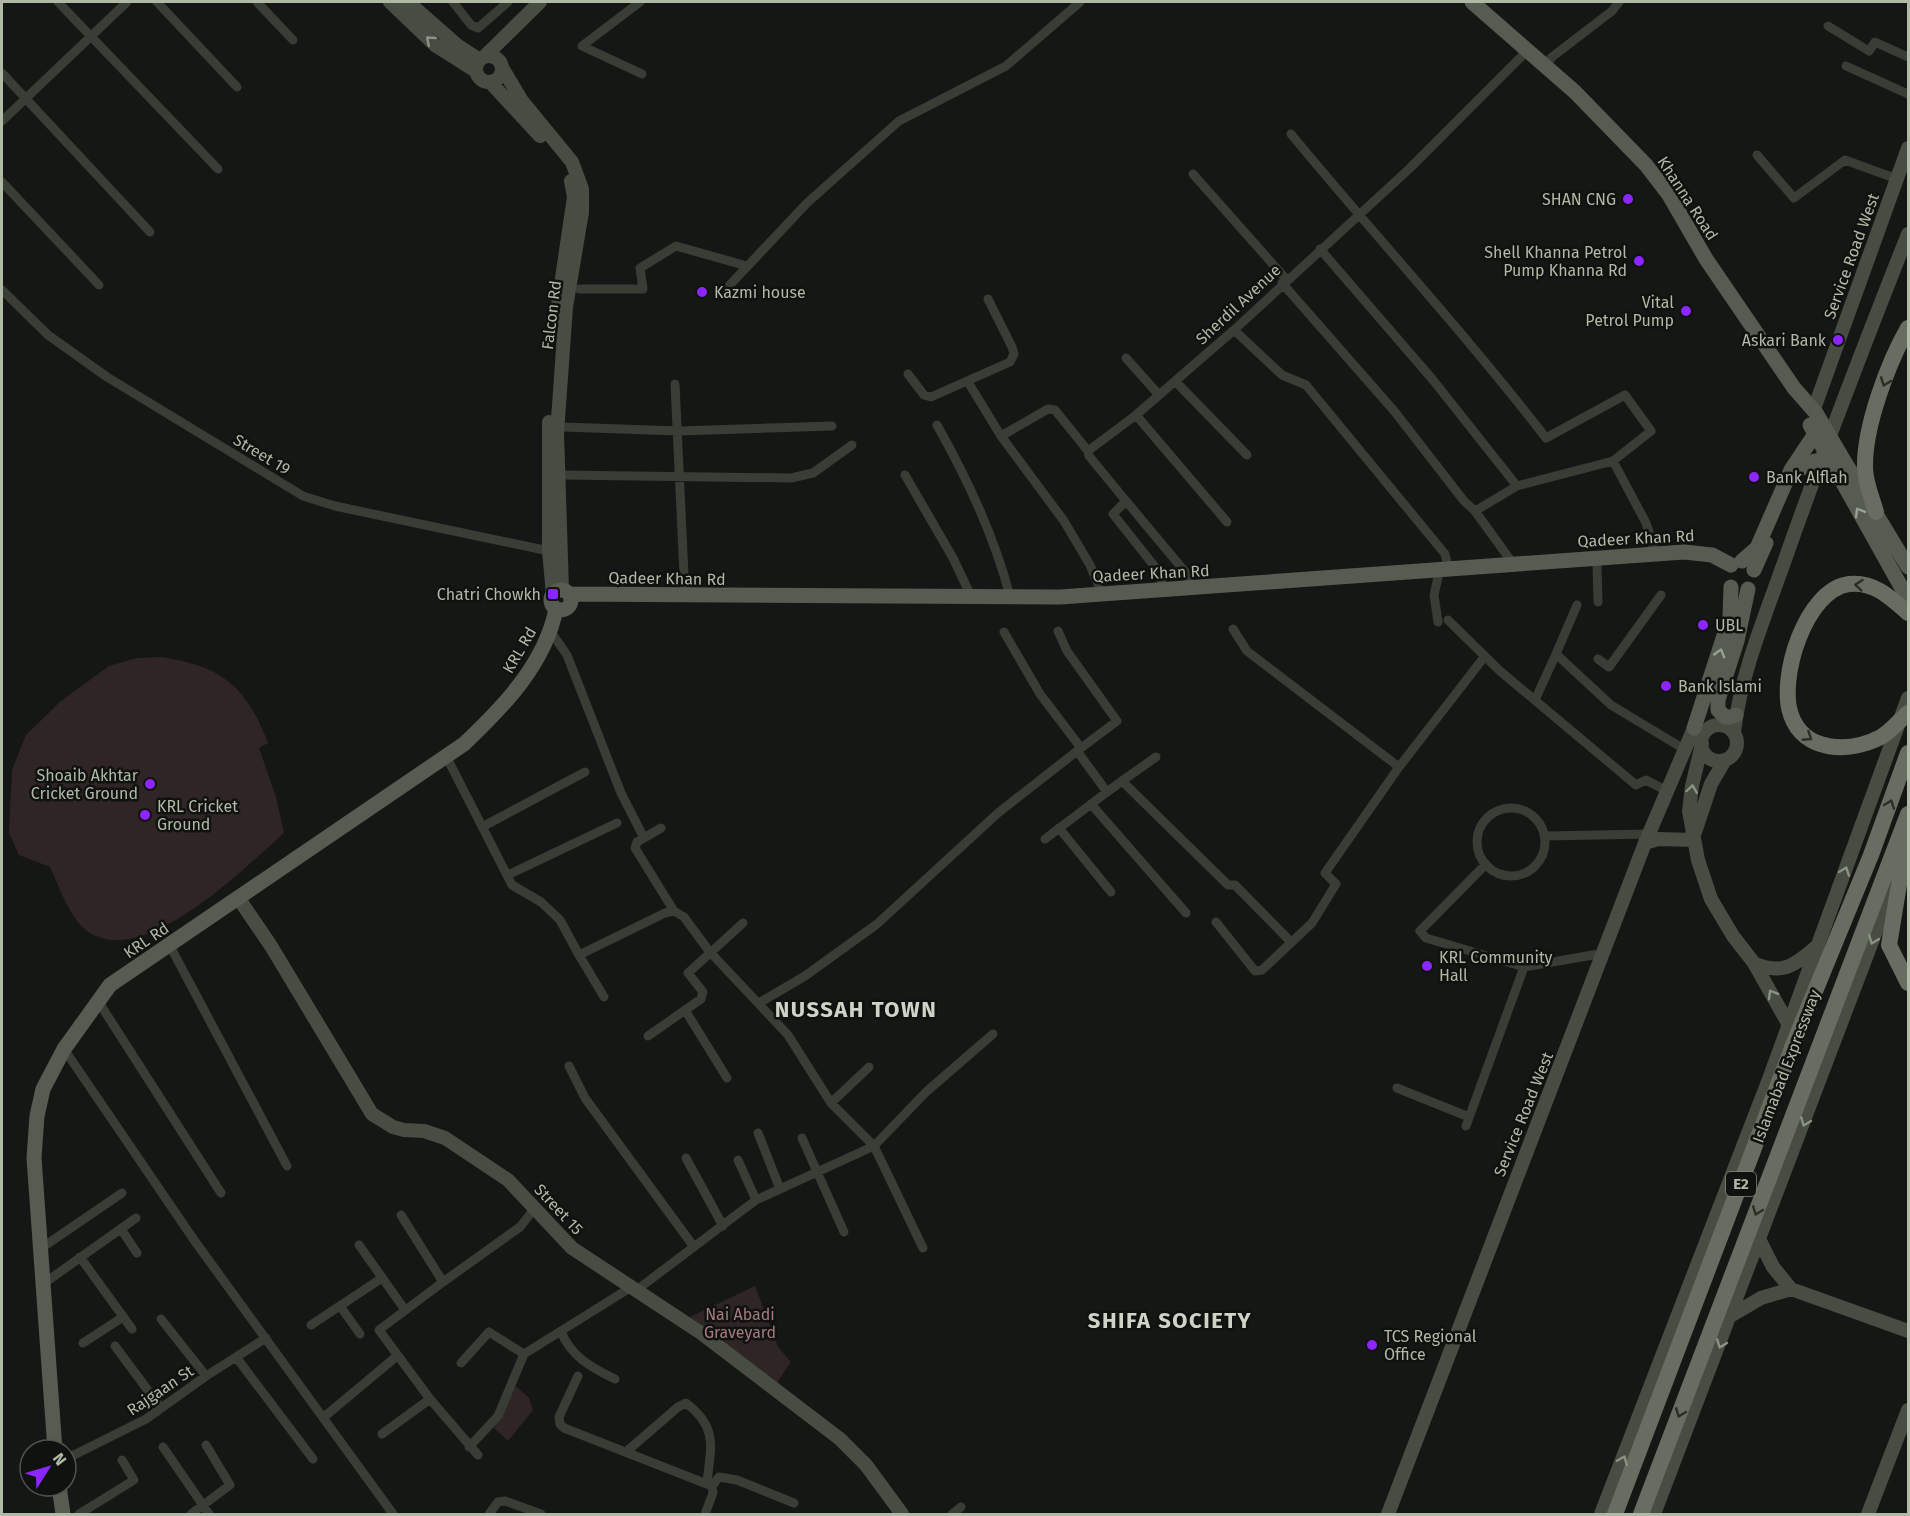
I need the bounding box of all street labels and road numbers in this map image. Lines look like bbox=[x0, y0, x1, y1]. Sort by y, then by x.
street label: Khanna Road bbox=[1653, 153, 1722, 244]
street label: Service Road West bbox=[1820, 190, 1883, 322]
street label: Sherdil Avenue bbox=[1192, 260, 1285, 348]
street label: Falcon Rd bbox=[538, 279, 565, 351]
street label: Street 19 bbox=[230, 430, 294, 479]
street label: Qadeer Khan Rd bbox=[1577, 526, 1695, 551]
street label: Qadeer Khan Rd bbox=[1092, 561, 1210, 586]
street label: Qadeer Khan Rd bbox=[608, 568, 726, 589]
street label: KRL Rd bbox=[499, 624, 540, 677]
street label: KRL Rd bbox=[120, 918, 172, 962]
street label: Islamabad Expressway bbox=[1749, 987, 1824, 1145]
street label: Service Road West bbox=[1490, 1049, 1557, 1179]
road number: E2 bbox=[1726, 1172, 1756, 1196]
street label: Street 15 bbox=[530, 1180, 587, 1239]
street label: Rajgaan St bbox=[123, 1361, 197, 1420]

